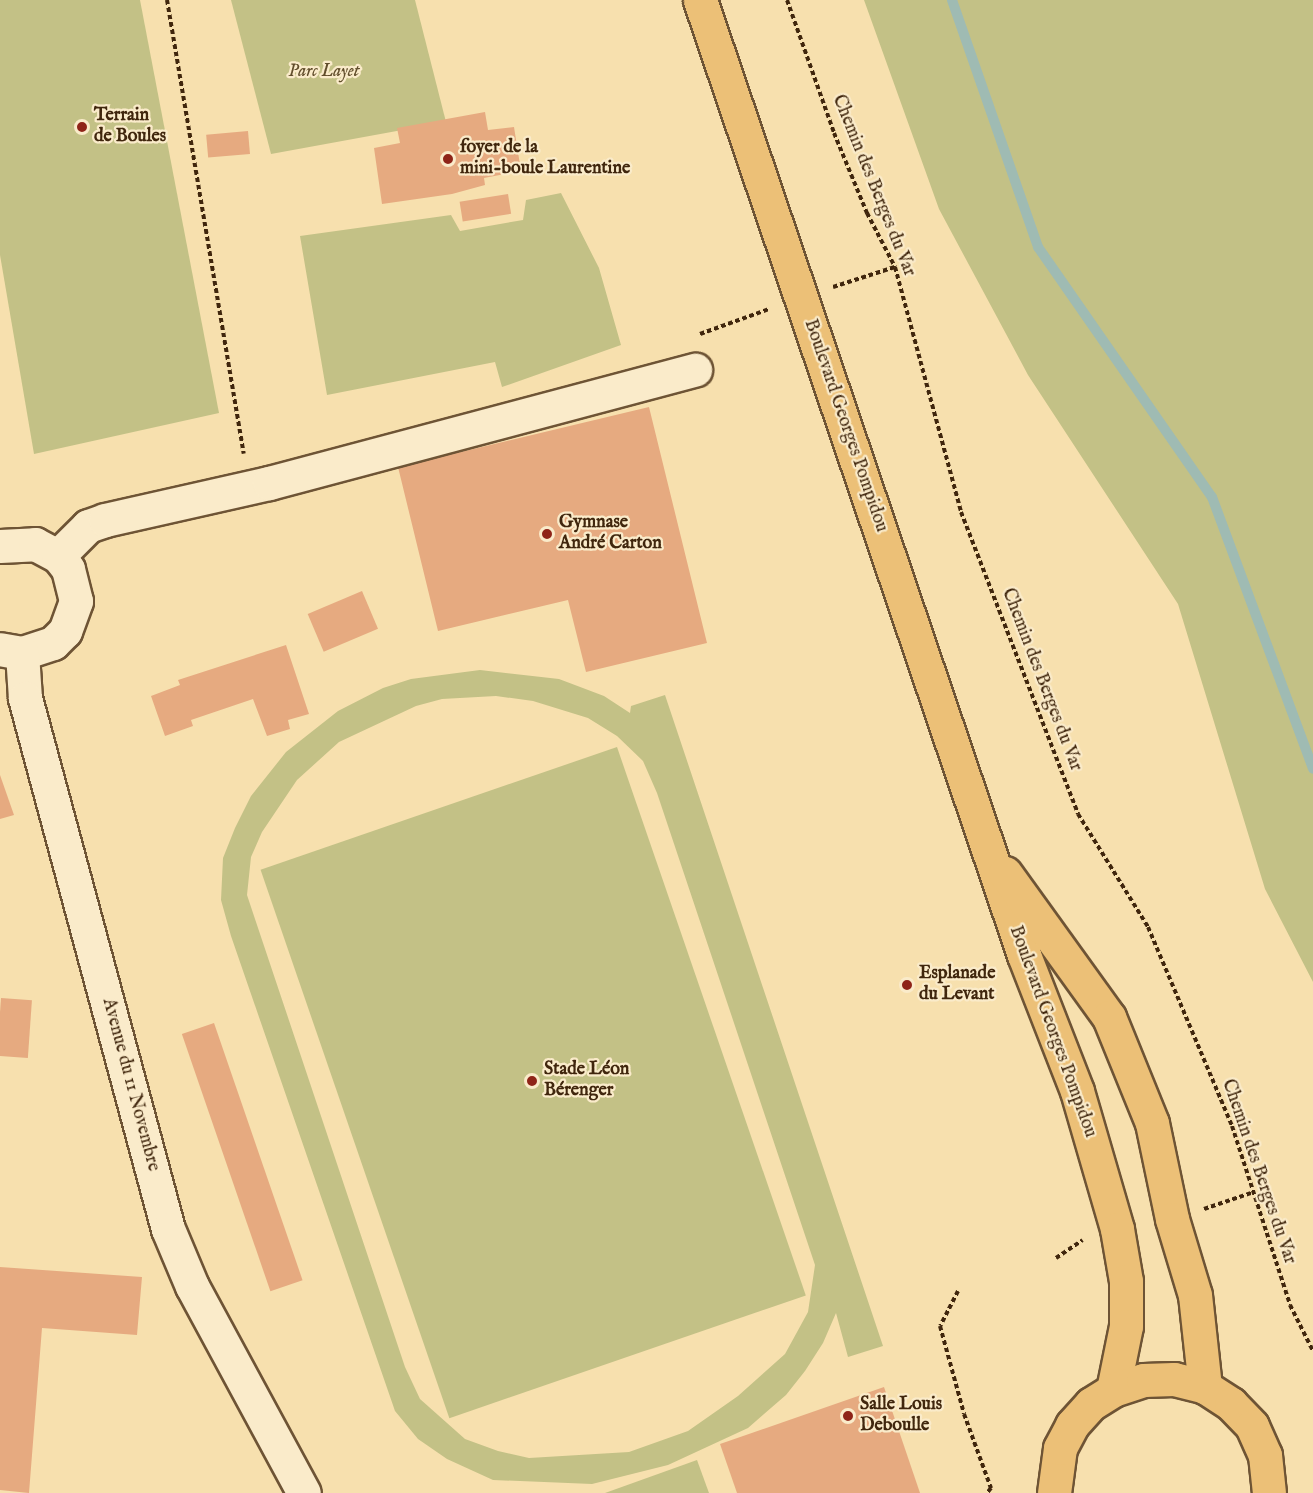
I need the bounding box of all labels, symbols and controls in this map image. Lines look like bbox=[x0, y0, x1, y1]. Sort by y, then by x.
park label: Parc Layet bbox=[288, 61, 360, 83]
street label: Chemin des Berges du Var bbox=[827, 92, 919, 280]
place label: Terrain de Boules bbox=[94, 106, 166, 148]
marker: Terrain de Boules bbox=[75, 120, 89, 134]
place label: foyer de la mini-boule Laurentine bbox=[460, 138, 630, 180]
marker: foyer de la mini-boule Laurentine bbox=[441, 152, 455, 166]
street label: Boulevard Georges Pompidou bbox=[798, 317, 892, 535]
place label: Gymnase André Carton bbox=[559, 513, 662, 556]
marker: Gymnase André Carton bbox=[540, 527, 554, 541]
street label: Chemin des Berges du Var bbox=[996, 586, 1086, 774]
street label: Boulevard Georges Pompidou bbox=[1004, 923, 1100, 1141]
place label: Esplanade du Levant bbox=[919, 964, 995, 1006]
marker: Esplanade du Levant bbox=[900, 978, 914, 992]
street label: Avenue du 11 Novembre bbox=[97, 996, 163, 1174]
place label: Stade Léon Bérenger bbox=[544, 1060, 629, 1102]
marker: Stade Léon Bérenger bbox=[525, 1074, 539, 1088]
street label: Chemin des Berges du Var bbox=[1216, 1077, 1300, 1267]
place label: Salle Louis Deboulle bbox=[860, 1395, 942, 1438]
marker: Salle Louis Deboulle bbox=[841, 1409, 855, 1423]

